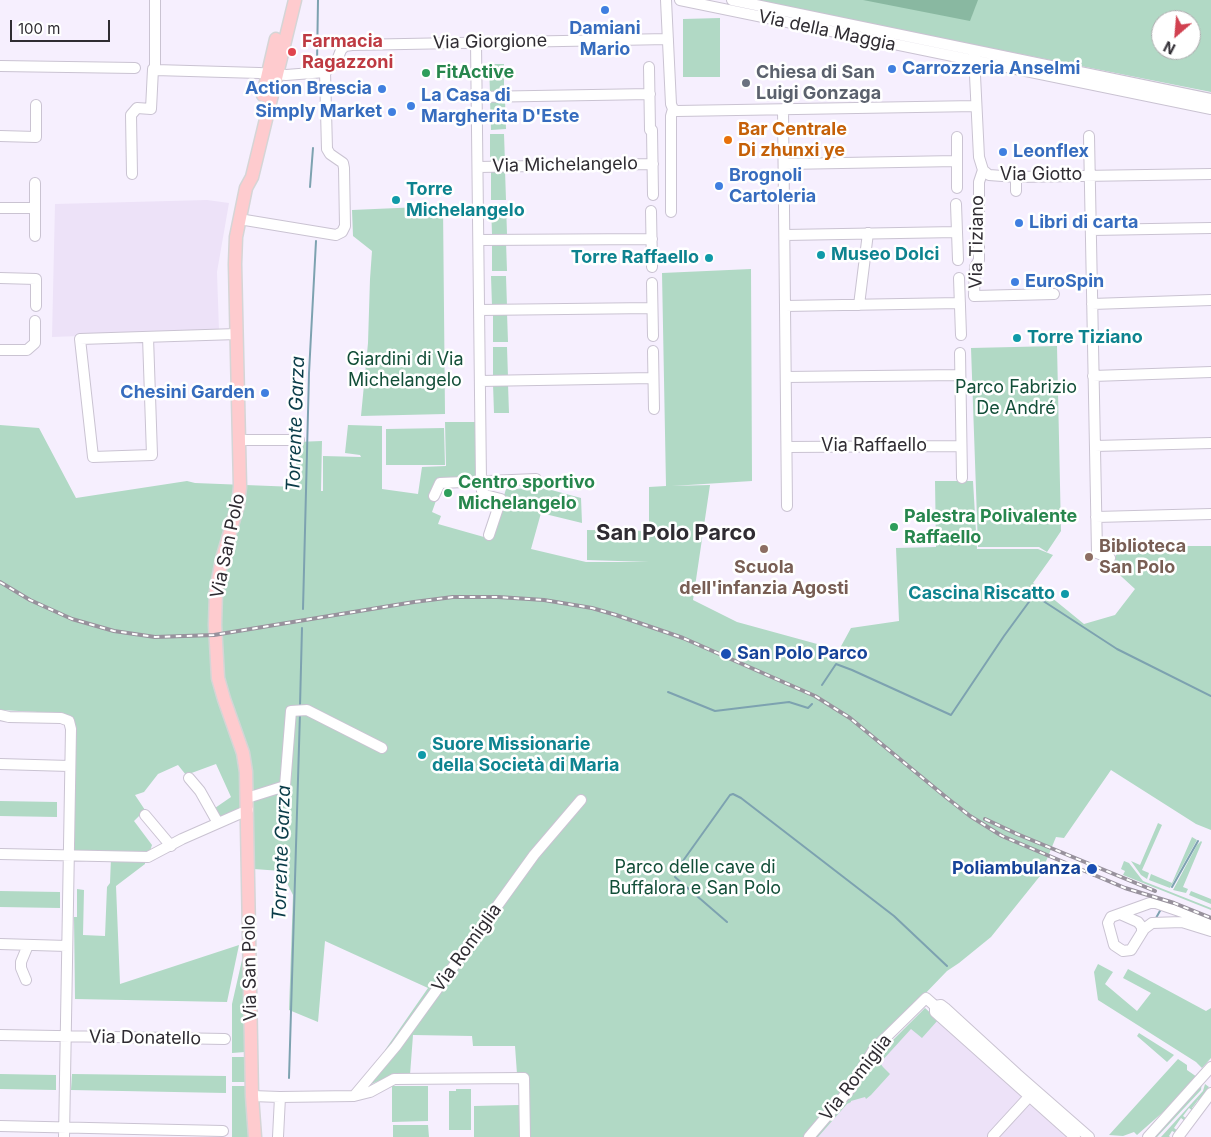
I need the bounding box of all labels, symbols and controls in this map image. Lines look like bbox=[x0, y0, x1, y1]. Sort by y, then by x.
marker: Damiani Mario bbox=[599, 4, 611, 16]
street label: Via della Maggia bbox=[756, 6, 898, 56]
scale bar bbox=[12, 10, 112, 42]
north arrow bbox=[1151, 10, 1201, 60]
place label: Damiani Mario bbox=[569, 18, 641, 60]
text: 100 m bbox=[18, 19, 60, 38]
street label: Via Giorgione bbox=[433, 30, 547, 54]
place label: Farmacia Ragazzoni bbox=[302, 31, 393, 74]
text: N bbox=[1161, 38, 1178, 58]
marker: Farmacia Ragazzoni bbox=[286, 46, 298, 58]
place label: Carrozzeria Anselmi bbox=[902, 58, 1080, 80]
place label: FitActive bbox=[436, 62, 514, 84]
place label: Chiesa di San Luigi Gonzaga bbox=[756, 62, 881, 104]
marker: Carrozzeria Anselmi bbox=[886, 63, 898, 75]
marker: FitActive bbox=[420, 67, 432, 79]
marker: Chiesa di San Luigi Gonzaga bbox=[740, 77, 752, 89]
place label: Action Brescia bbox=[245, 78, 372, 100]
marker: Action Brescia bbox=[376, 83, 388, 95]
place label: La Casa di Margherita D'Este bbox=[421, 85, 579, 128]
marker: La Casa di Margherita D'Este bbox=[405, 100, 417, 112]
place label: Simply Market bbox=[255, 101, 382, 123]
marker: Simply Market bbox=[386, 106, 398, 118]
place label: Bar Centrale Di zhunxi ye bbox=[738, 119, 847, 162]
marker: Bar Centrale Di zhunxi ye bbox=[722, 134, 734, 146]
place label: Leonflex bbox=[1013, 141, 1089, 163]
marker: Leonflex bbox=[997, 146, 1009, 158]
street label: Via Michelangelo bbox=[492, 153, 638, 177]
street label: Via Giotto bbox=[1000, 164, 1082, 186]
place label: Brognoli Cartoleria bbox=[729, 165, 816, 208]
place label: Torre Michelangelo bbox=[406, 179, 525, 222]
marker: Brognoli Cartoleria bbox=[713, 180, 725, 192]
marker: Torre Michelangelo bbox=[390, 194, 402, 206]
street label: Via Tiziano bbox=[965, 195, 989, 289]
place label: Libri di carta bbox=[1029, 212, 1139, 234]
marker: Libri di carta bbox=[1013, 217, 1025, 229]
place label: Museo Dolci bbox=[831, 244, 939, 266]
place label: Torre Raffaello bbox=[571, 247, 699, 269]
marker: Museo Dolci bbox=[815, 249, 827, 261]
marker: Torre Raffaello bbox=[703, 252, 715, 264]
place label: EuroSpin bbox=[1025, 271, 1104, 293]
marker: EuroSpin bbox=[1009, 276, 1021, 288]
place label: Torre Tiziano bbox=[1027, 327, 1143, 349]
marker: Torre Tiziano bbox=[1011, 332, 1023, 344]
park label: Giardini di Via Michelangelo bbox=[346, 349, 464, 392]
water label: Torrente Garza bbox=[282, 356, 310, 492]
park label: Parco Fabrizio De André bbox=[955, 377, 1077, 419]
place label: Chesini Garden bbox=[120, 382, 255, 404]
marker: Chesini Garden bbox=[259, 387, 271, 399]
street label: Via Raffaello bbox=[821, 435, 927, 457]
place label: Centro sportivo Michelangelo bbox=[458, 472, 595, 514]
marker: Centro sportivo Michelangelo bbox=[442, 487, 454, 499]
street label: Via San Polo bbox=[206, 492, 250, 600]
place label: Palestra Polivalente Raffaello bbox=[904, 506, 1077, 548]
district label: San Polo Parco bbox=[596, 520, 756, 546]
marker: Palestra Polivalente Raffaello bbox=[888, 521, 900, 533]
place label: Biblioteca San Polo bbox=[1099, 536, 1186, 578]
marker: Scuola dell'infanzia Agosti bbox=[758, 543, 770, 555]
marker: Biblioteca San Polo bbox=[1083, 551, 1095, 563]
place label: Scuola dell'infanzia Agosti bbox=[679, 557, 849, 600]
place label: Cascina Riscatto bbox=[908, 583, 1055, 605]
marker: Cascina Riscatto bbox=[1059, 588, 1071, 600]
place label: San Polo Parco bbox=[737, 643, 868, 665]
marker: San Polo Parco bbox=[719, 647, 733, 661]
place label: Suore Missionarie della Società di Maria bbox=[432, 734, 619, 776]
marker: Suore Missionarie della Società di Maria bbox=[416, 749, 428, 761]
water label: Torrente Garza bbox=[268, 785, 296, 921]
park label: Parco delle cave di Buffalora e San Polo bbox=[609, 857, 781, 900]
place label: Poliambulanza bbox=[952, 858, 1081, 880]
marker: Poliambulanza bbox=[1085, 862, 1099, 876]
street label: Via Romiglia bbox=[428, 900, 506, 996]
street label: Via San Polo bbox=[238, 914, 262, 1022]
street label: Via Donatello bbox=[89, 1026, 201, 1050]
street label: Via Romiglia bbox=[815, 1030, 897, 1126]

